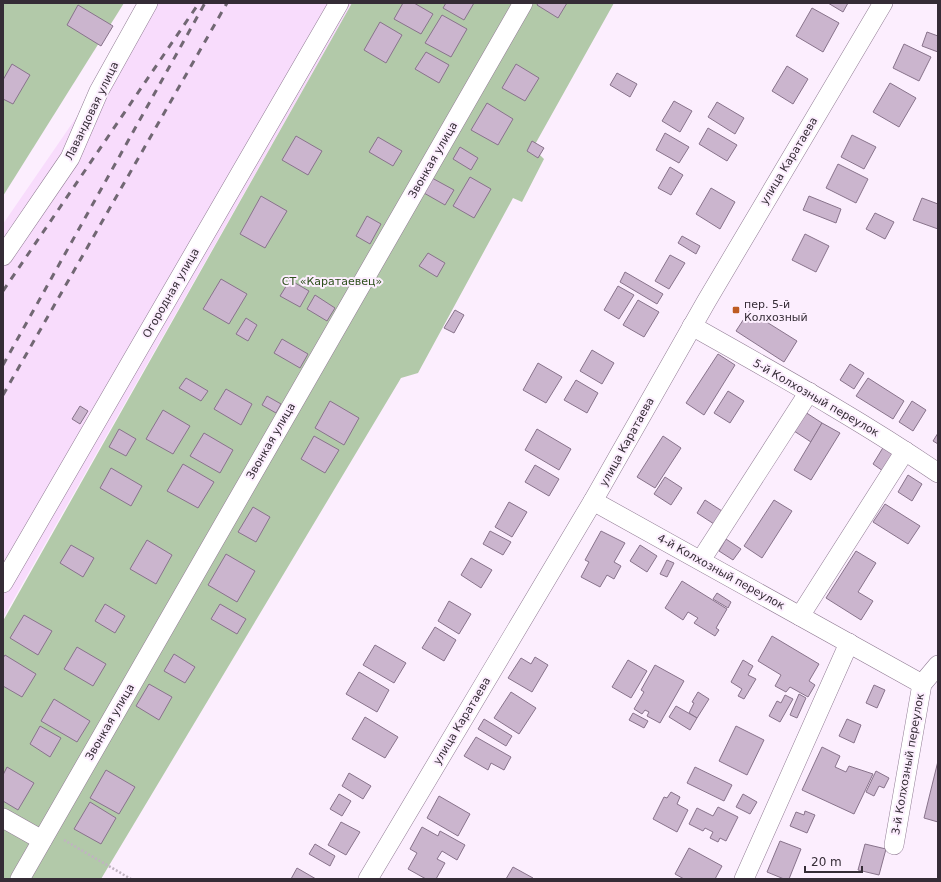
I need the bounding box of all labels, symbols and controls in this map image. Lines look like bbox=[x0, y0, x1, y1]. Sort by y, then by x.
street label: Лавандовая улица bbox=[62, 60, 122, 162]
street label: улица Каратаева bbox=[758, 115, 820, 207]
street label: Звонкая улица bbox=[406, 120, 460, 200]
street label: Огородная улица bbox=[140, 246, 202, 340]
park label: СТ «Каратаевец» bbox=[282, 275, 382, 288]
place label: пер. 5-й Колхозный bbox=[744, 298, 808, 324]
marker: пер. 5-й Колхозный bbox=[731, 305, 741, 315]
street label: 5-й Колхозный переулок bbox=[751, 357, 882, 440]
street label: улица Каратаева bbox=[597, 395, 657, 489]
street label: Звонкая улица bbox=[244, 401, 298, 481]
street label: 4-й Колхозный переулок bbox=[655, 532, 787, 613]
street label: улица Каратаева bbox=[431, 675, 493, 767]
street label: Звонкая улица bbox=[83, 682, 137, 762]
street label: 3-й Колхозный переулок bbox=[889, 692, 927, 836]
scale bar bbox=[805, 848, 862, 874]
text: 20 m bbox=[811, 855, 842, 869]

